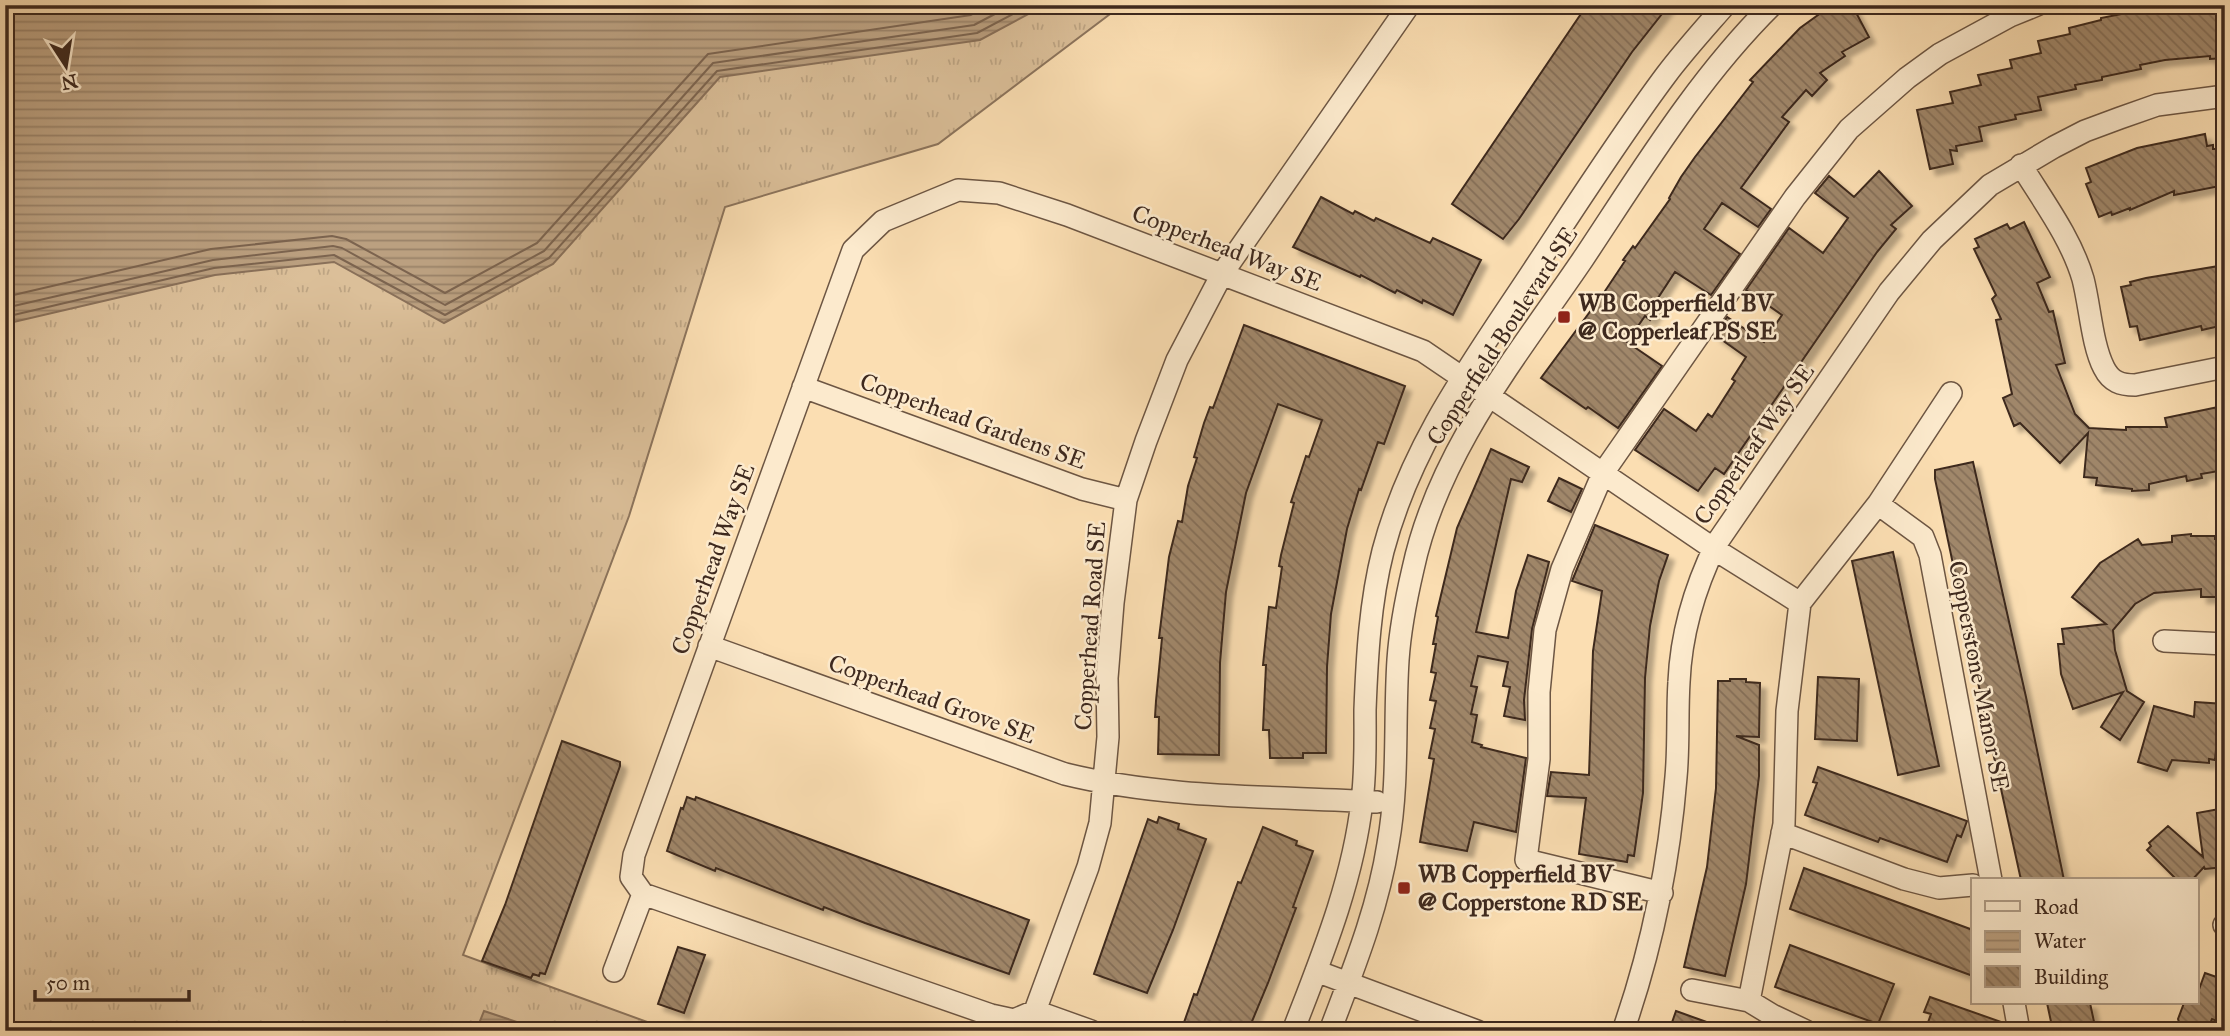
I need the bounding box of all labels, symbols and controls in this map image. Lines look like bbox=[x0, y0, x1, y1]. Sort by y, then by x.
north arrow bbox=[32, 32, 102, 102]
text: N bbox=[59, 69, 80, 95]
street label: Copperhead Way SE bbox=[1128, 198, 1326, 298]
street label: Copperfield Boulevard SE bbox=[1420, 221, 1584, 451]
place label: WB Copperfield BV @ Copperleaf PS SE bbox=[1578, 288, 1777, 346]
marker: WB Copperfield BV @ Copperleaf PS SE bbox=[1556, 309, 1572, 325]
street label: Copperleaf Way SE bbox=[1687, 357, 1821, 531]
street label: Copperhead Gardens SE bbox=[856, 366, 1090, 476]
street label: Copperhead Way SE bbox=[665, 459, 761, 659]
street label: Copperhead Road SE bbox=[1068, 521, 1112, 731]
street label: Copperstone Manor SE bbox=[1942, 558, 2016, 794]
street label: Copperhead Grove SE bbox=[824, 648, 1040, 750]
place label: WB Copperfield BV @ Copperstone RD SE bbox=[1418, 859, 1643, 917]
legend bbox=[1971, 878, 2198, 1004]
marker: WB Copperfield BV @ Copperstone RD SE bbox=[1396, 880, 1412, 896]
text: Road bbox=[2034, 894, 2079, 920]
text: Water bbox=[2034, 928, 2086, 954]
scale bar bbox=[35, 959, 189, 1003]
text: Building bbox=[2034, 964, 2108, 990]
text: 50 m bbox=[46, 970, 91, 996]

